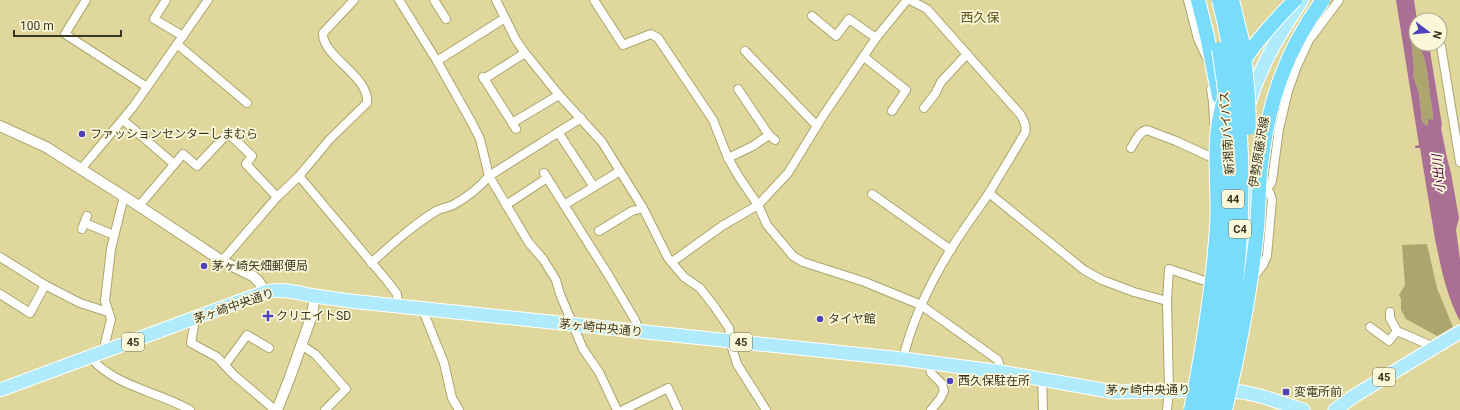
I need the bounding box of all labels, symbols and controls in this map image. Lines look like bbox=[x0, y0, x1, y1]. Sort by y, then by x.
district label: 西久保 bbox=[960, 10, 1000, 25]
scale bar bbox=[14, 12, 121, 38]
north arrow bbox=[1408, 12, 1448, 52]
text: 100 m bbox=[20, 19, 54, 33]
text: N bbox=[1430, 29, 1444, 40]
street label: 新湘南バイパス bbox=[1217, 91, 1237, 175]
street label: 伊勢原藤沢線 bbox=[1246, 115, 1272, 189]
place label: ファッションセンターしまむら bbox=[90, 127, 258, 141]
marker: ファッションセンターしまむら bbox=[77, 129, 87, 139]
water label: 小出川 bbox=[1429, 152, 1448, 194]
road number: 44 bbox=[1222, 190, 1244, 208]
road number: C4 bbox=[1229, 220, 1251, 238]
place label: 茅ヶ崎矢畑郵便局 bbox=[212, 259, 308, 273]
marker: 茅ヶ崎矢畑郵便局 bbox=[199, 261, 209, 271]
street label: 茅ヶ崎中央通り bbox=[192, 286, 276, 326]
place label: クリエイトSD bbox=[276, 309, 351, 323]
marker: クリエイトSD bbox=[263, 311, 273, 321]
place label: タイヤ館 bbox=[828, 312, 876, 326]
marker: タイヤ館 bbox=[815, 314, 825, 324]
street label: 茅ヶ崎中央通り bbox=[558, 317, 644, 339]
road number: 45 bbox=[122, 333, 144, 351]
road number: 45 bbox=[730, 333, 752, 351]
road number: 45 bbox=[1373, 368, 1395, 386]
place label: 西久保駐在所 bbox=[958, 374, 1030, 388]
marker: 西久保駐在所 bbox=[945, 376, 955, 386]
street label: 茅ヶ崎中央通り bbox=[1106, 383, 1190, 397]
place label: 変電所前 bbox=[1294, 385, 1342, 399]
marker: 変電所前 bbox=[1281, 387, 1291, 397]

